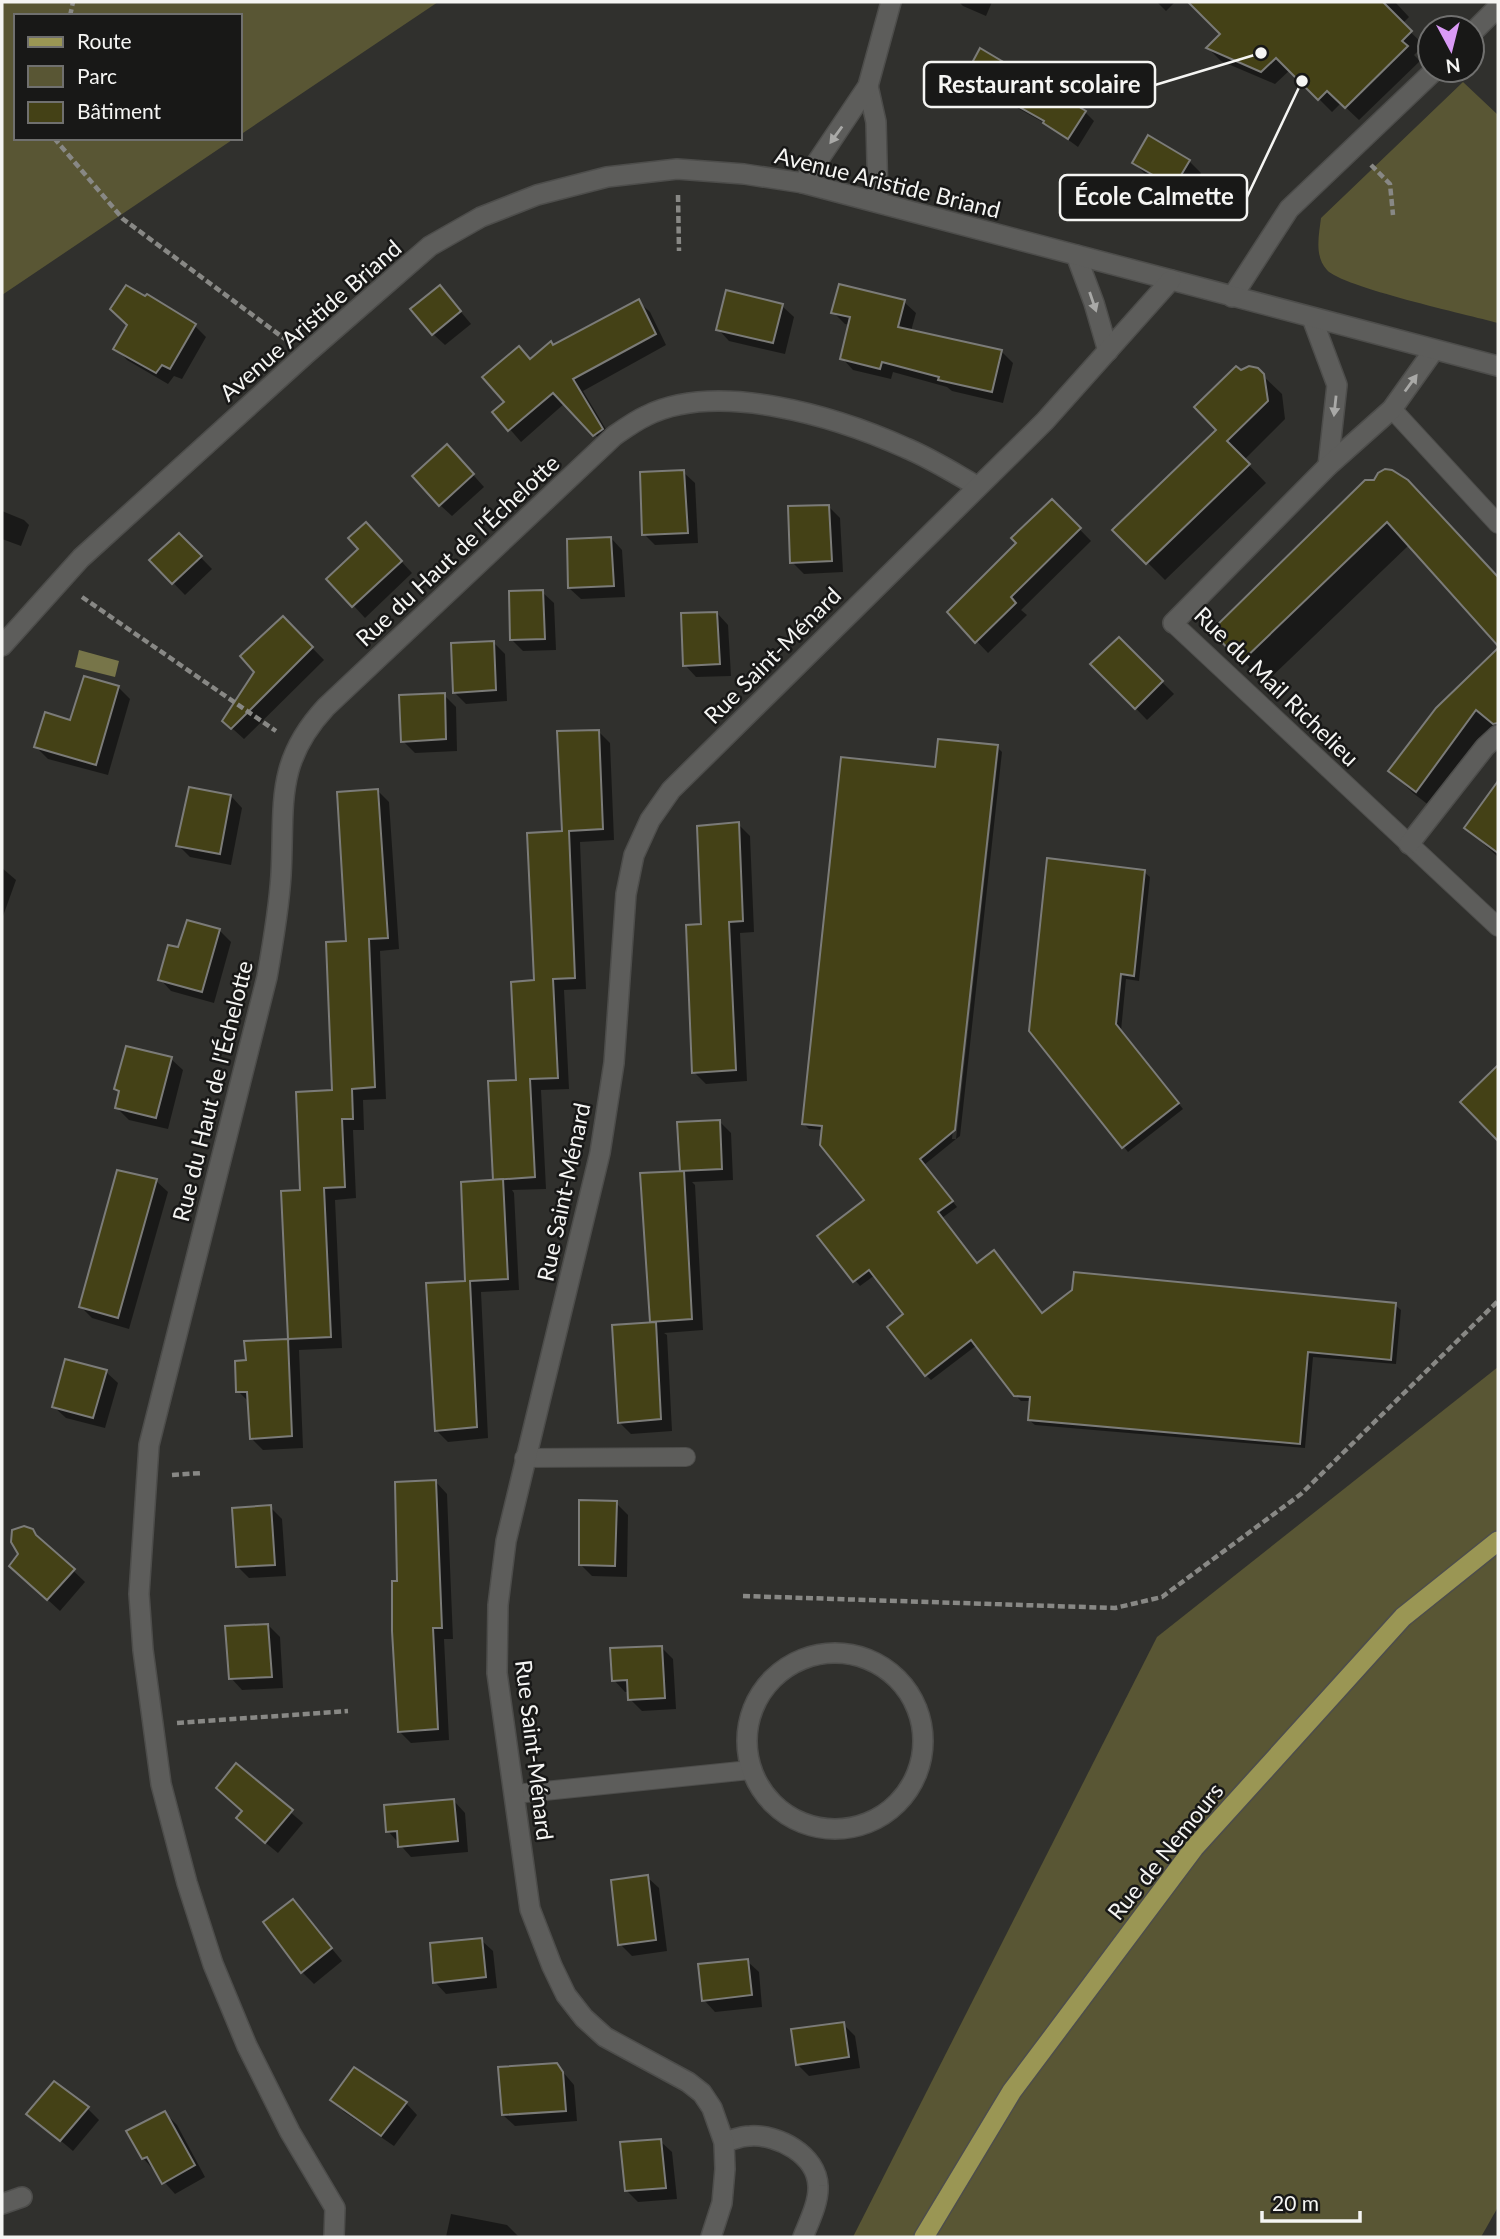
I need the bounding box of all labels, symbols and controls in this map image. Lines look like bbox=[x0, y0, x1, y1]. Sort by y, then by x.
legend bbox=[14, 14, 242, 140]
north arrow bbox=[1416, 14, 1486, 84]
text: Route bbox=[77, 28, 132, 53]
text: N bbox=[1444, 54, 1462, 79]
callout: Restaurant scolaire bbox=[924, 62, 1155, 107]
text: Parc bbox=[77, 63, 117, 88]
text: Restaurant scolaire bbox=[937, 69, 1141, 98]
text: Bâtiment bbox=[77, 98, 162, 123]
one-way arrow bbox=[830, 126, 844, 144]
street label: Avenue Aristide Briand bbox=[772, 140, 1004, 224]
callout: École Calmette bbox=[1060, 175, 1247, 220]
text: École Calmette bbox=[1074, 181, 1234, 210]
street label: Avenue Aristide Briand bbox=[214, 234, 406, 406]
one-way arrow bbox=[1088, 292, 1099, 313]
one-way arrow bbox=[1404, 374, 1418, 392]
one-way arrow bbox=[1329, 395, 1340, 417]
street label: Rue du Haut de l'Échelotte bbox=[350, 448, 564, 652]
street label: Rue Saint-Ménard bbox=[698, 581, 846, 729]
street label: Rue du Mail Richelieu bbox=[1189, 600, 1365, 772]
street label: Rue du Haut de l'Échelotte bbox=[166, 958, 258, 1224]
street label: Rue Saint-Ménard bbox=[530, 1100, 596, 1284]
street label: Rue Saint-Ménard bbox=[510, 1658, 560, 1842]
street label: Rue de Nemours bbox=[1101, 1777, 1229, 1925]
scale bar bbox=[1262, 2180, 1360, 2224]
text: 20 m bbox=[1272, 2190, 1319, 2215]

